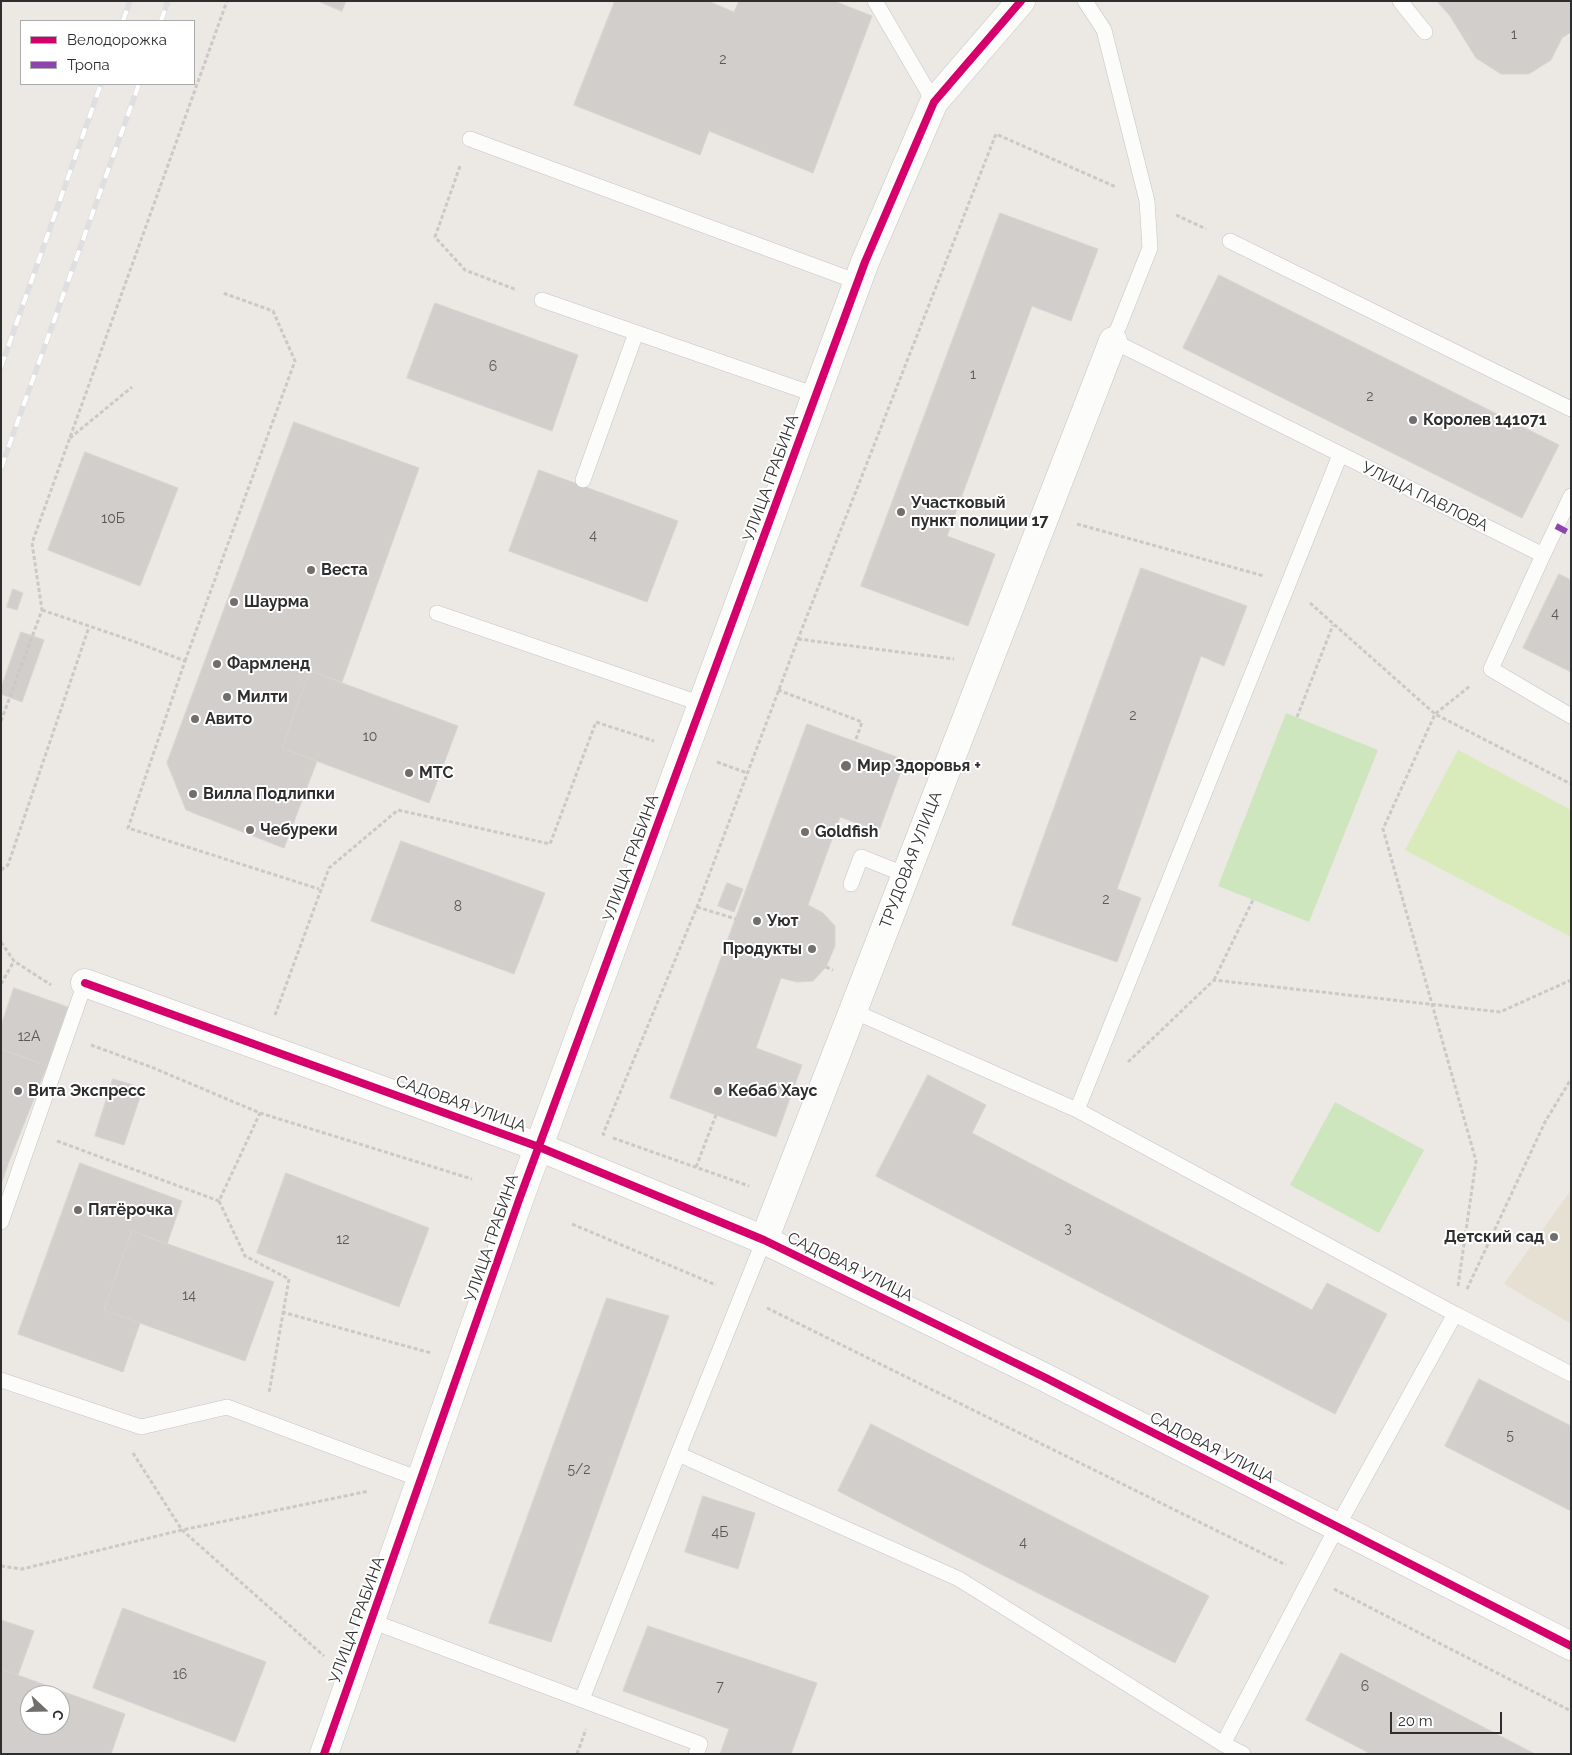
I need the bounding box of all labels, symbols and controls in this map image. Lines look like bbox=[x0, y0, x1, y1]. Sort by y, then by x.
legend bbox=[20, 20, 195, 85]
house number: 1 bbox=[1511, 27, 1517, 43]
text: Велодорожка bbox=[67, 31, 167, 49]
house number: 2 bbox=[719, 52, 727, 68]
text: Тропа bbox=[67, 56, 110, 74]
house number: 6 bbox=[489, 359, 497, 375]
house number: 1 bbox=[970, 367, 976, 383]
house number: 2 bbox=[1366, 389, 1374, 405]
place label: Королев 141071 bbox=[1423, 410, 1547, 430]
street label: УЛИЦА ГРАБИНА bbox=[739, 412, 803, 544]
marker: Королев 141071 bbox=[1407, 414, 1419, 426]
street label: УЛИЦА ПАВЛОВА bbox=[1359, 458, 1491, 536]
place label: Участковый пункт полиции 17 bbox=[911, 493, 1048, 531]
marker: Участковый пункт полиции 17 bbox=[895, 506, 907, 518]
house number: 10Б bbox=[101, 511, 125, 527]
house number: 4 bbox=[589, 528, 597, 544]
place label: Веста bbox=[321, 560, 368, 580]
marker: Веста bbox=[305, 564, 317, 576]
place label: Шаурма bbox=[244, 592, 309, 612]
marker: Шаурма bbox=[228, 596, 240, 608]
house number: 4 bbox=[1551, 606, 1559, 622]
place label: Фармленд bbox=[227, 654, 310, 674]
marker: Фармленд bbox=[211, 658, 223, 670]
place label: Милти bbox=[237, 687, 288, 707]
marker: Милти bbox=[221, 691, 233, 703]
house number: 2 bbox=[1129, 708, 1137, 724]
place label: Авито bbox=[205, 709, 252, 729]
marker: Авито bbox=[189, 713, 201, 725]
house number: 10 bbox=[363, 729, 377, 745]
place label: Мир Здоровья + bbox=[857, 756, 981, 776]
marker: Мир Здоровья + bbox=[839, 759, 853, 773]
place label: МТС bbox=[419, 763, 453, 783]
marker: МТС bbox=[403, 767, 415, 779]
place label: Вилла Подлипки bbox=[203, 784, 335, 804]
marker: Вилла Подлипки bbox=[187, 788, 199, 800]
street label: ТРУДОВАЯ УЛИЦА bbox=[876, 789, 946, 931]
street label: УЛИЦА ГРАБИНА bbox=[599, 792, 663, 924]
place label: Чебуреки bbox=[260, 820, 337, 840]
place label: Goldfish bbox=[815, 822, 878, 842]
marker: Чебуреки bbox=[244, 824, 256, 836]
marker: Goldfish bbox=[799, 826, 811, 838]
house number: 2 bbox=[1102, 892, 1110, 908]
house number: 8 bbox=[454, 899, 462, 915]
place label: Уют bbox=[767, 911, 798, 931]
marker: Уют bbox=[751, 915, 763, 927]
place label: Продукты bbox=[722, 939, 802, 959]
marker: Продукты bbox=[806, 943, 818, 955]
house number: 12А bbox=[18, 1029, 40, 1045]
street label: САДОВАЯ УЛИЦА bbox=[393, 1071, 529, 1137]
place label: Вита Экспресс bbox=[28, 1081, 146, 1101]
place label: Кебаб Хаус bbox=[728, 1081, 818, 1101]
marker: Вита Экспресс bbox=[12, 1085, 24, 1097]
marker: Кебаб Хаус bbox=[712, 1085, 724, 1097]
street label: УЛИЦА ГРАБИНА bbox=[461, 1172, 523, 1304]
place label: Пятёрочка bbox=[88, 1200, 173, 1220]
marker: Пятёрочка bbox=[72, 1204, 84, 1216]
house number: 3 bbox=[1064, 1221, 1072, 1237]
place label: Детский сад bbox=[1444, 1227, 1544, 1247]
street label: САДОВАЯ УЛИЦА bbox=[784, 1228, 916, 1306]
marker: Детский сад bbox=[1548, 1231, 1560, 1243]
house number: 12 bbox=[336, 1232, 350, 1248]
house number: 14 bbox=[182, 1288, 196, 1304]
street label: САДОВАЯ УЛИЦА bbox=[1146, 1408, 1278, 1488]
house number: 5 bbox=[1506, 1428, 1514, 1444]
house number: 5/2 bbox=[567, 1462, 591, 1478]
house number: 4Б bbox=[712, 1525, 728, 1541]
house number: 4 bbox=[1019, 1535, 1027, 1551]
street label: УЛИЦА ГРАБИНА bbox=[325, 1554, 389, 1686]
house number: 16 bbox=[173, 1667, 187, 1683]
house number: 7 bbox=[716, 1679, 724, 1695]
house number: 6 bbox=[1361, 1679, 1369, 1695]
north arrow bbox=[20, 1685, 70, 1735]
scale bar bbox=[1392, 1702, 1504, 1734]
text: С bbox=[49, 1708, 67, 1722]
text: 20 m bbox=[1398, 1712, 1433, 1730]

